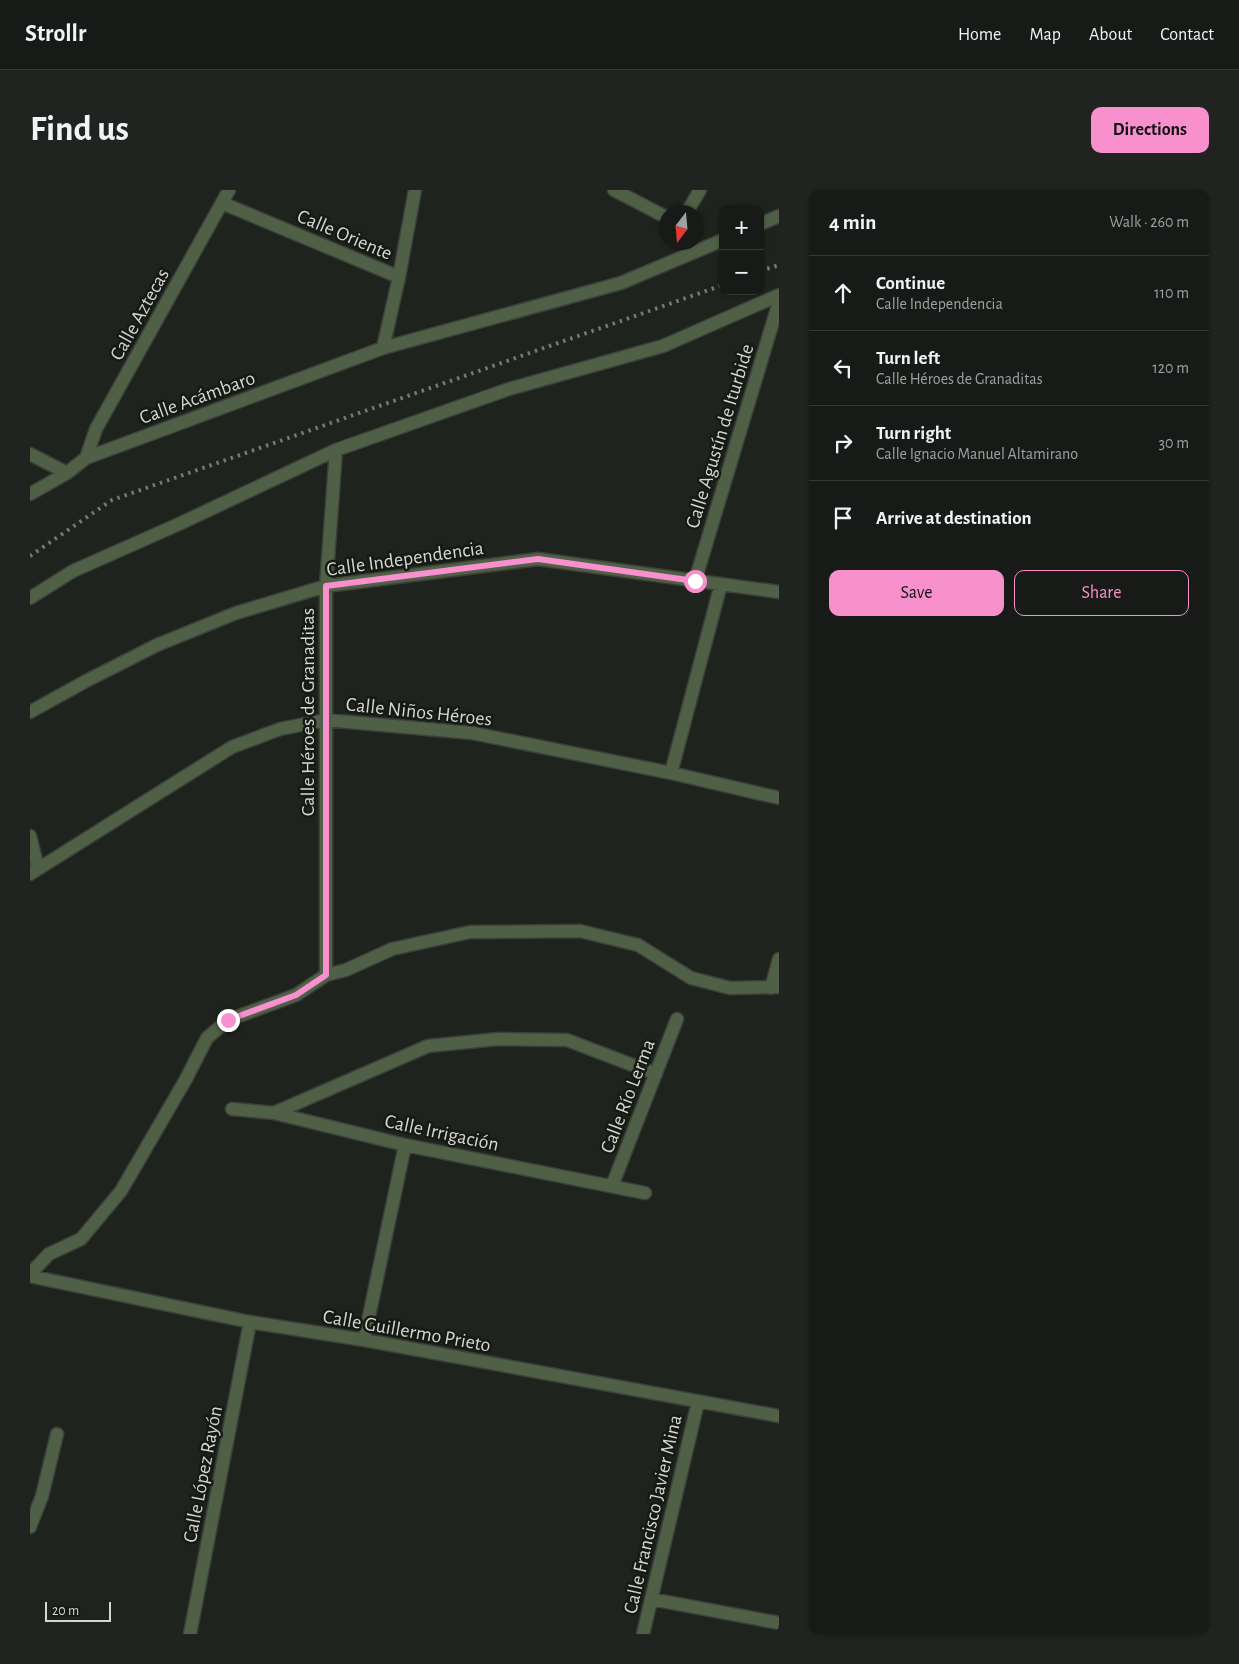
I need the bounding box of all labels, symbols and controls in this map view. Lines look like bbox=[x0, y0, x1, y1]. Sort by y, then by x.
text: Strollr bbox=[25, 22, 86, 46]
text: Home bbox=[958, 26, 1001, 44]
text: Map bbox=[1029, 26, 1061, 44]
text: About bbox=[1089, 26, 1132, 44]
text: Contact bbox=[1160, 26, 1214, 44]
button: Directions bbox=[1091, 107, 1209, 153]
text: Find us bbox=[30, 112, 129, 147]
north arrow bbox=[659, 205, 704, 250]
map controls bbox=[719, 205, 764, 295]
button: + bbox=[719, 205, 764, 250]
street label: Calle Oriente bbox=[294, 206, 395, 264]
text: 4 min bbox=[829, 212, 876, 233]
text: Walk · 260 m bbox=[1109, 214, 1189, 230]
button: − bbox=[719, 250, 764, 295]
street label: Calle Aztecas bbox=[107, 265, 173, 364]
text: Continue bbox=[876, 274, 945, 293]
icon: ahead bbox=[829, 279, 857, 307]
text: 110 m bbox=[1154, 285, 1189, 301]
text: Calle Independencia bbox=[876, 296, 1003, 312]
street label: Calle Agustín de Iturbide bbox=[682, 342, 757, 531]
text: Turn left bbox=[876, 349, 940, 368]
icon: left bbox=[829, 354, 857, 382]
text: 120 m bbox=[1152, 360, 1189, 376]
street label: Calle Acámbaro bbox=[137, 368, 258, 428]
text: Calle Héroes de Granaditas bbox=[876, 371, 1043, 387]
text: Turn right bbox=[876, 424, 951, 443]
icon: right bbox=[829, 429, 857, 457]
text: 30 m bbox=[1159, 435, 1189, 451]
text: Calle Ignacio Manuel Altamirano bbox=[876, 446, 1078, 462]
icon: arrive bbox=[829, 504, 857, 532]
text: Arrive at destination bbox=[876, 509, 1032, 528]
street label: Calle Independencia bbox=[325, 538, 485, 580]
route start bbox=[684, 570, 707, 593]
button: Save bbox=[829, 570, 1004, 616]
button: Share bbox=[1014, 570, 1189, 616]
street label: Calle Héroes de Granaditas bbox=[298, 608, 318, 816]
street label: Calle Niños Héroes bbox=[345, 694, 493, 730]
route end bbox=[217, 1009, 240, 1032]
street label: Calle Río Lerma bbox=[597, 1037, 659, 1156]
street label: Calle Irrigación bbox=[383, 1111, 501, 1155]
street label: Calle Guillermo Prieto bbox=[321, 1306, 492, 1356]
street label: Calle López Rayón bbox=[180, 1404, 226, 1544]
street label: Calle Francisco Javier Mina bbox=[620, 1413, 686, 1616]
scale bar bbox=[45, 1599, 111, 1622]
text: 20 m bbox=[52, 1604, 79, 1618]

